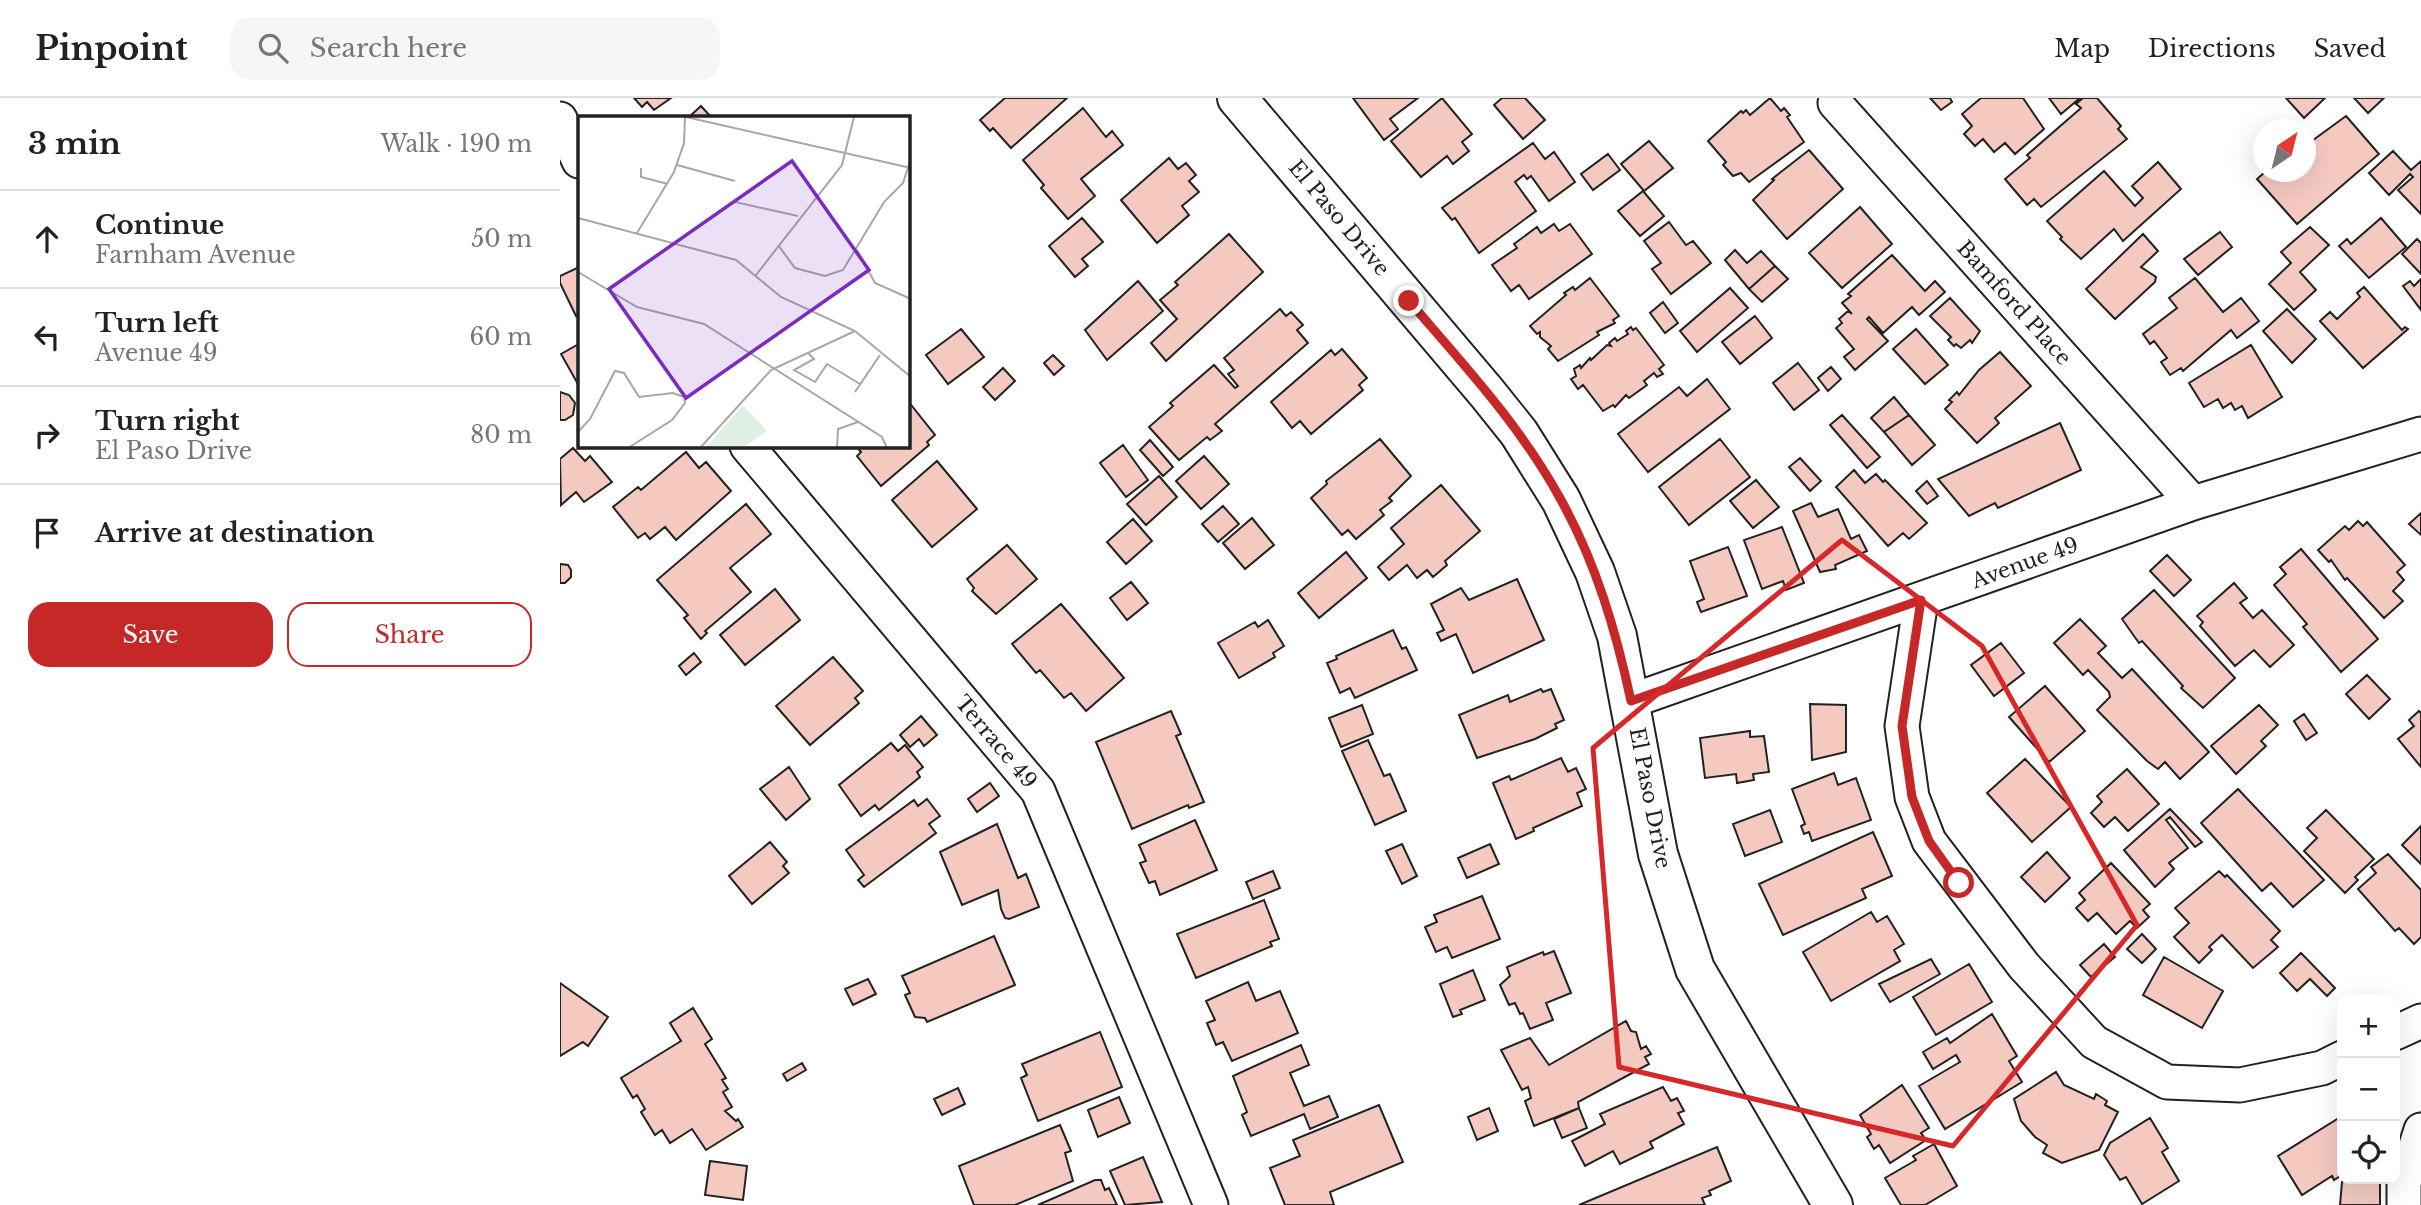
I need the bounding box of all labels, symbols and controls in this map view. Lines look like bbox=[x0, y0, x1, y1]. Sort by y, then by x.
search box bbox=[230, 17, 720, 80]
text: Pinpoint bbox=[35, 28, 188, 69]
icon: search bbox=[254, 29, 292, 67]
text: Search here bbox=[310, 32, 467, 64]
text: Map bbox=[2054, 34, 2110, 63]
text: Directions bbox=[2148, 34, 2276, 63]
text: Saved bbox=[2314, 34, 2386, 63]
inset map bbox=[578, 116, 910, 448]
north arrow bbox=[2253, 119, 2316, 182]
text: 3 min bbox=[28, 125, 121, 162]
text: Walk · 190 m bbox=[380, 130, 532, 158]
street label: El Paso Drive bbox=[1283, 155, 1395, 281]
text: Continue bbox=[95, 209, 224, 241]
icon: ahead bbox=[28, 220, 66, 258]
text: 50 m bbox=[471, 225, 532, 253]
street label: Bamford Place bbox=[1951, 235, 2077, 371]
text: Farnham Avenue bbox=[95, 241, 296, 269]
route end bbox=[1393, 285, 1424, 316]
text: Turn left bbox=[95, 307, 219, 339]
icon: left bbox=[28, 318, 66, 356]
text: 60 m bbox=[470, 323, 532, 351]
text: Avenue 49 bbox=[95, 339, 217, 367]
text: Turn right bbox=[95, 405, 240, 437]
icon: right bbox=[28, 416, 66, 454]
text: 80 m bbox=[470, 421, 532, 449]
text: El Paso Drive bbox=[95, 437, 252, 465]
icon: arrive bbox=[28, 514, 66, 552]
text: Arrive at destination bbox=[95, 517, 375, 549]
street label: Avenue 49 bbox=[1967, 532, 2082, 595]
button: Save bbox=[28, 602, 273, 667]
button: Share bbox=[287, 602, 532, 667]
street label: Terrace 49 bbox=[950, 690, 1042, 794]
street label: El Paso Drive bbox=[1624, 725, 1676, 871]
route start bbox=[1943, 867, 1974, 898]
map controls bbox=[2337, 995, 2400, 1184]
button: + bbox=[2337, 995, 2400, 1058]
button: − bbox=[2337, 1058, 2400, 1121]
button: locate bbox=[2337, 1121, 2400, 1184]

